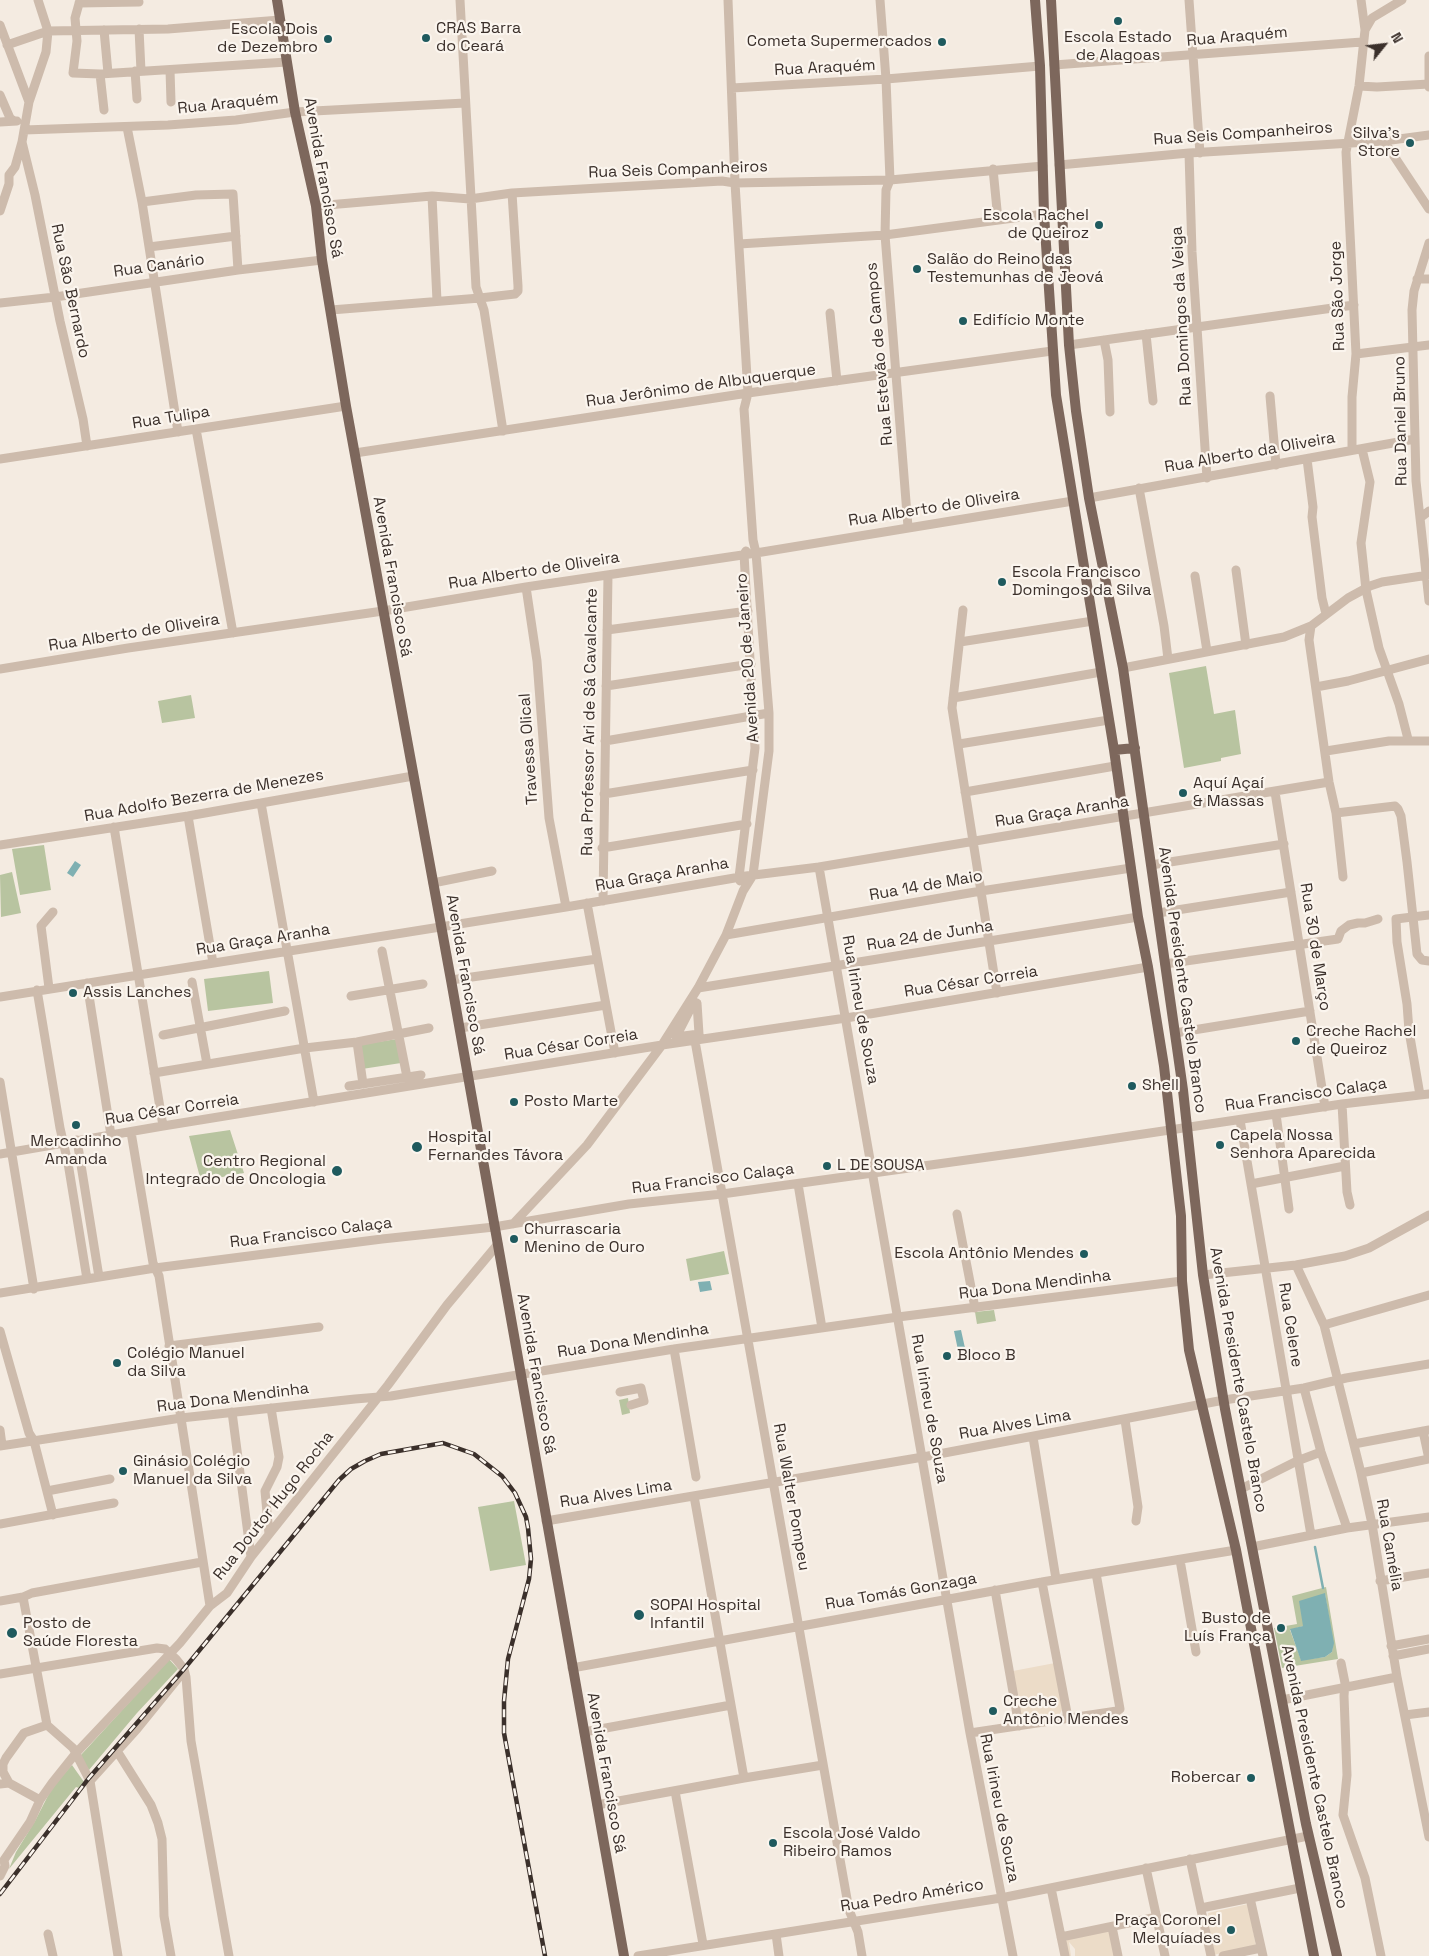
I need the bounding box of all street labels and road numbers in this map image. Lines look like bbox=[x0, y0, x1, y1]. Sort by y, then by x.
street label: Rua Araquém bbox=[1186, 23, 1288, 51]
street label: Rua Araquém bbox=[774, 56, 876, 80]
street label: Rua Araquém bbox=[177, 89, 279, 119]
street label: Avenida Francisco Sá bbox=[299, 96, 347, 260]
street label: Rua Seis Companheiros bbox=[1153, 118, 1333, 150]
street label: Rua Seis Companheiros bbox=[588, 157, 768, 183]
street label: Rua São Bernardo bbox=[46, 222, 94, 360]
street label: Rua Domingos da Veiga bbox=[1168, 226, 1196, 406]
street label: Rua São Jorge bbox=[1326, 240, 1350, 352]
street label: Rua Canário bbox=[112, 250, 206, 282]
street label: Rua Estevão de Campos bbox=[862, 262, 898, 446]
street label: Rua Daniel Bruno bbox=[1390, 356, 1412, 486]
street label: Rua Jerônimo de Albuquerque bbox=[585, 360, 817, 412]
street label: Rua Tulipa bbox=[131, 402, 211, 434]
street label: Rua Alberto da Oliveira bbox=[1163, 429, 1337, 477]
street label: Rua Alberto de Oliveira bbox=[847, 485, 1021, 531]
street label: Avenida Francisco Sá bbox=[368, 495, 416, 659]
street label: Rua Alberto de Oliveira bbox=[447, 548, 621, 594]
street label: Avenida 20 de Janeiro bbox=[732, 573, 764, 743]
street label: Rua Professor Ari de Sá Cavalcante bbox=[578, 588, 602, 856]
street label: Rua Alberto de Oliveira bbox=[47, 610, 221, 656]
street label: Travessa Olical bbox=[516, 693, 542, 805]
street label: Rua Adolfo Bezerra de Menezes bbox=[83, 765, 325, 827]
street label: Rua Graça Aranha bbox=[994, 792, 1130, 832]
street label: Avenida Presidente Castelo Branco bbox=[1154, 845, 1210, 1115]
street label: Rua Graça Aranha bbox=[594, 854, 730, 896]
street label: Rua 14 de Maio bbox=[868, 867, 984, 905]
street label: Rua 30 de Março bbox=[1295, 882, 1335, 1012]
street label: Avenida Francisco Sá bbox=[441, 893, 489, 1057]
street label: Rua 24 de Junha bbox=[865, 917, 995, 955]
street label: Rua Graça Aranha bbox=[195, 920, 331, 960]
street label: Rua Irineu de Souza bbox=[837, 934, 883, 1086]
street label: Rua César Correia bbox=[903, 962, 1039, 1002]
street label: Rua César Correia bbox=[503, 1025, 639, 1065]
street label: Rua Francisco Calaça bbox=[1224, 1074, 1388, 1116]
street label: Rua César Correia bbox=[104, 1090, 240, 1130]
street label: Rua Francisco Calaça bbox=[631, 1160, 795, 1198]
street label: Rua Francisco Calaça bbox=[229, 1214, 393, 1252]
street label: Avenida Presidente Castelo Branco bbox=[1205, 1246, 1271, 1514]
street label: Rua Dona Mendinha bbox=[958, 1266, 1112, 1304]
street label: Rua Celene bbox=[1274, 1281, 1306, 1369]
street label: Avenida Francisco Sá bbox=[512, 1292, 560, 1456]
street label: Rua Dona Mendinha bbox=[556, 1320, 710, 1362]
street label: Rua Irineu de Souza bbox=[906, 1333, 952, 1485]
street label: Rua Dona Mendinha bbox=[156, 1379, 310, 1417]
street label: Rua Alves Lima bbox=[958, 1406, 1072, 1444]
street label: Rua Walter Pompeu bbox=[769, 1422, 813, 1572]
street label: Rua Doutor Hugo Rocha bbox=[210, 1428, 338, 1584]
street label: Rua Alves Lima bbox=[559, 1476, 673, 1512]
street label: Rua Camélia bbox=[1371, 1498, 1407, 1592]
street label: Rua Tomás Gonzaga bbox=[824, 1569, 978, 1615]
street label: Avenida Presidente Castelo Branco bbox=[1277, 1643, 1351, 1911]
street label: Avenida Francisco Sá bbox=[582, 1691, 630, 1855]
street label: Rua Irineu de Souza bbox=[975, 1732, 1023, 1884]
street label: Rua Pedro Américo bbox=[839, 1875, 985, 1917]

